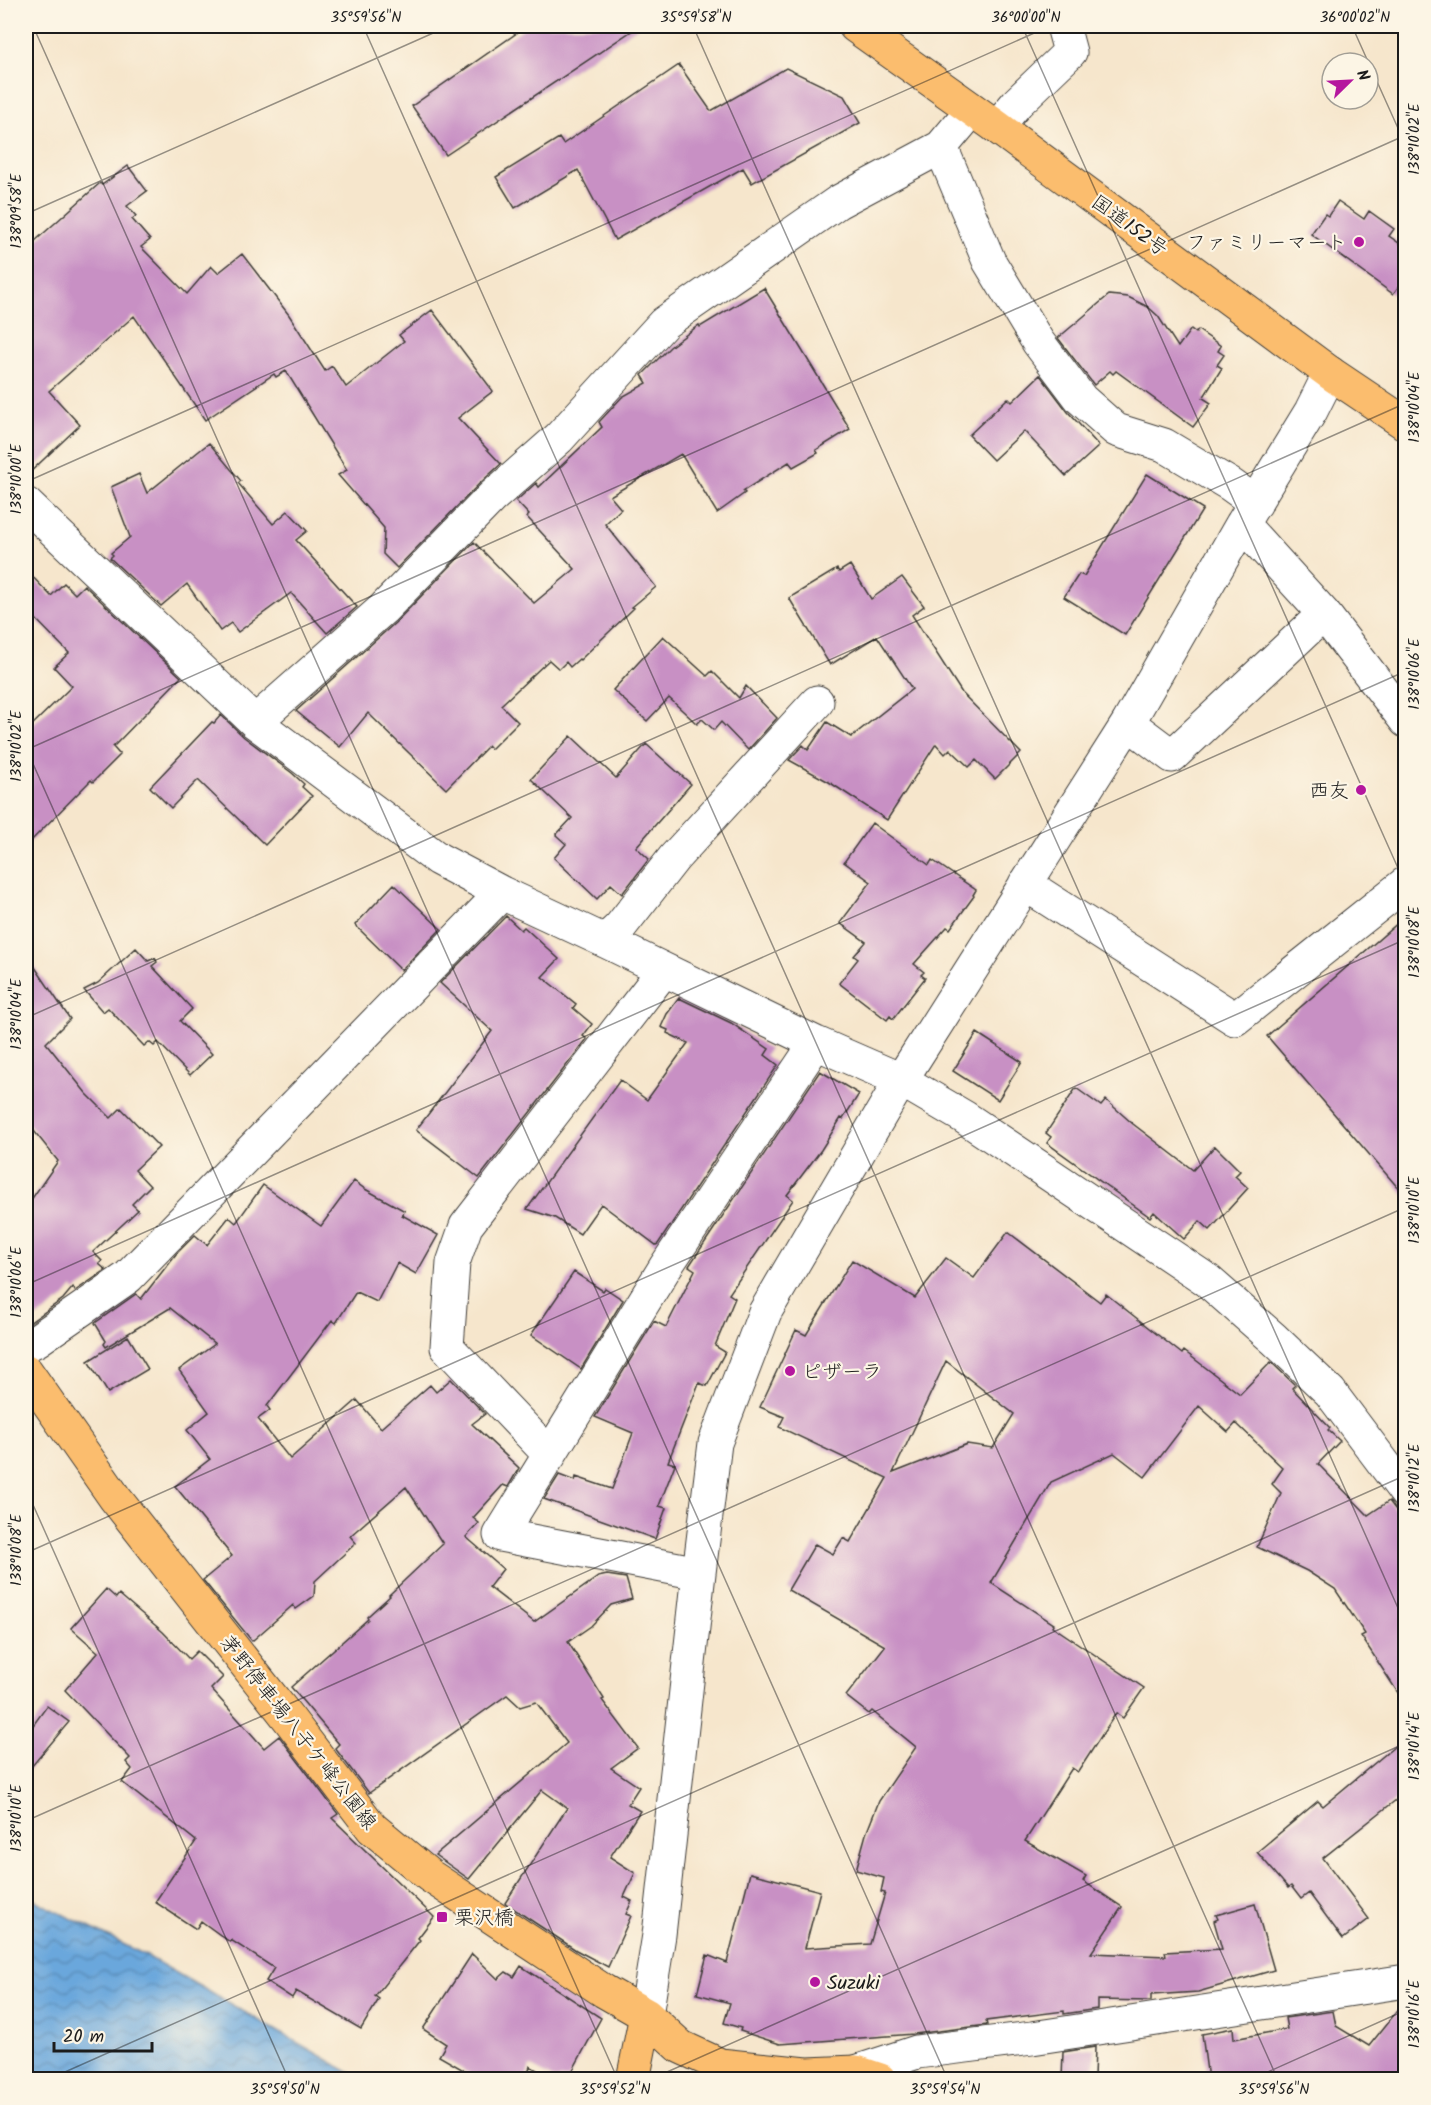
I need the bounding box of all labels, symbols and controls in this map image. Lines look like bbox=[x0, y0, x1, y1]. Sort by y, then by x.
text: 35°59'56"N bbox=[331, 6, 401, 30]
text: 35°59'58"N bbox=[660, 6, 732, 30]
text: 36°00'00"N bbox=[991, 6, 1061, 30]
text: 36°00'02"N bbox=[1320, 6, 1390, 30]
north arrow bbox=[1320, 51, 1380, 111]
text: N bbox=[1349, 66, 1376, 85]
text: 138°10'02"E bbox=[1403, 102, 1427, 175]
text: 138°09'58"E bbox=[5, 172, 29, 249]
street label: 国道152号 bbox=[1084, 188, 1174, 266]
place label: ファミリーマート bbox=[1187, 228, 1347, 260]
marker: ファミリーマート bbox=[1352, 235, 1366, 249]
text: 138°10'04"E bbox=[1403, 370, 1427, 443]
text: 138°10'00"E bbox=[5, 443, 29, 514]
text: 138°10'06"E bbox=[1403, 637, 1427, 710]
text: 138°10'02"E bbox=[5, 709, 29, 782]
place label: 西友 bbox=[1309, 776, 1349, 808]
marker: 西友 bbox=[1354, 783, 1368, 797]
text: 138°10'08"E bbox=[1403, 905, 1427, 978]
text: 138°10'04"E bbox=[5, 977, 29, 1050]
text: 138°10'10"E bbox=[1403, 1175, 1427, 1244]
text: 138°10'06"E bbox=[5, 1245, 29, 1318]
place label: ピザーラ bbox=[802, 1357, 882, 1389]
marker: ピザーラ bbox=[783, 1364, 797, 1378]
text: 138°10'12"E bbox=[1403, 1442, 1427, 1512]
text: 138°10'08"E bbox=[5, 1513, 29, 1586]
street label: 茅野停車場八子ケ峰公園線 bbox=[211, 1629, 384, 1838]
text: 138°10'14"E bbox=[1403, 1711, 1427, 1780]
text: 138°10'10"E bbox=[5, 1783, 29, 1852]
place label: 栗沢橋 bbox=[454, 1903, 514, 1935]
marker: 栗沢橋 bbox=[435, 1910, 449, 1924]
place label: Suzuki bbox=[827, 1968, 881, 2000]
marker: Suzuki bbox=[808, 1975, 822, 1989]
text: 138°10'16"E bbox=[1403, 1978, 1427, 2048]
scale bar bbox=[54, 2015, 152, 2053]
text: 20 m bbox=[63, 2023, 104, 2052]
text: 35°59'50"N bbox=[250, 2078, 320, 2102]
text: 35°59'52"N bbox=[579, 2078, 651, 2102]
text: 35°59'54"N bbox=[910, 2078, 980, 2102]
text: 35°59'56"N bbox=[1239, 2078, 1309, 2102]

